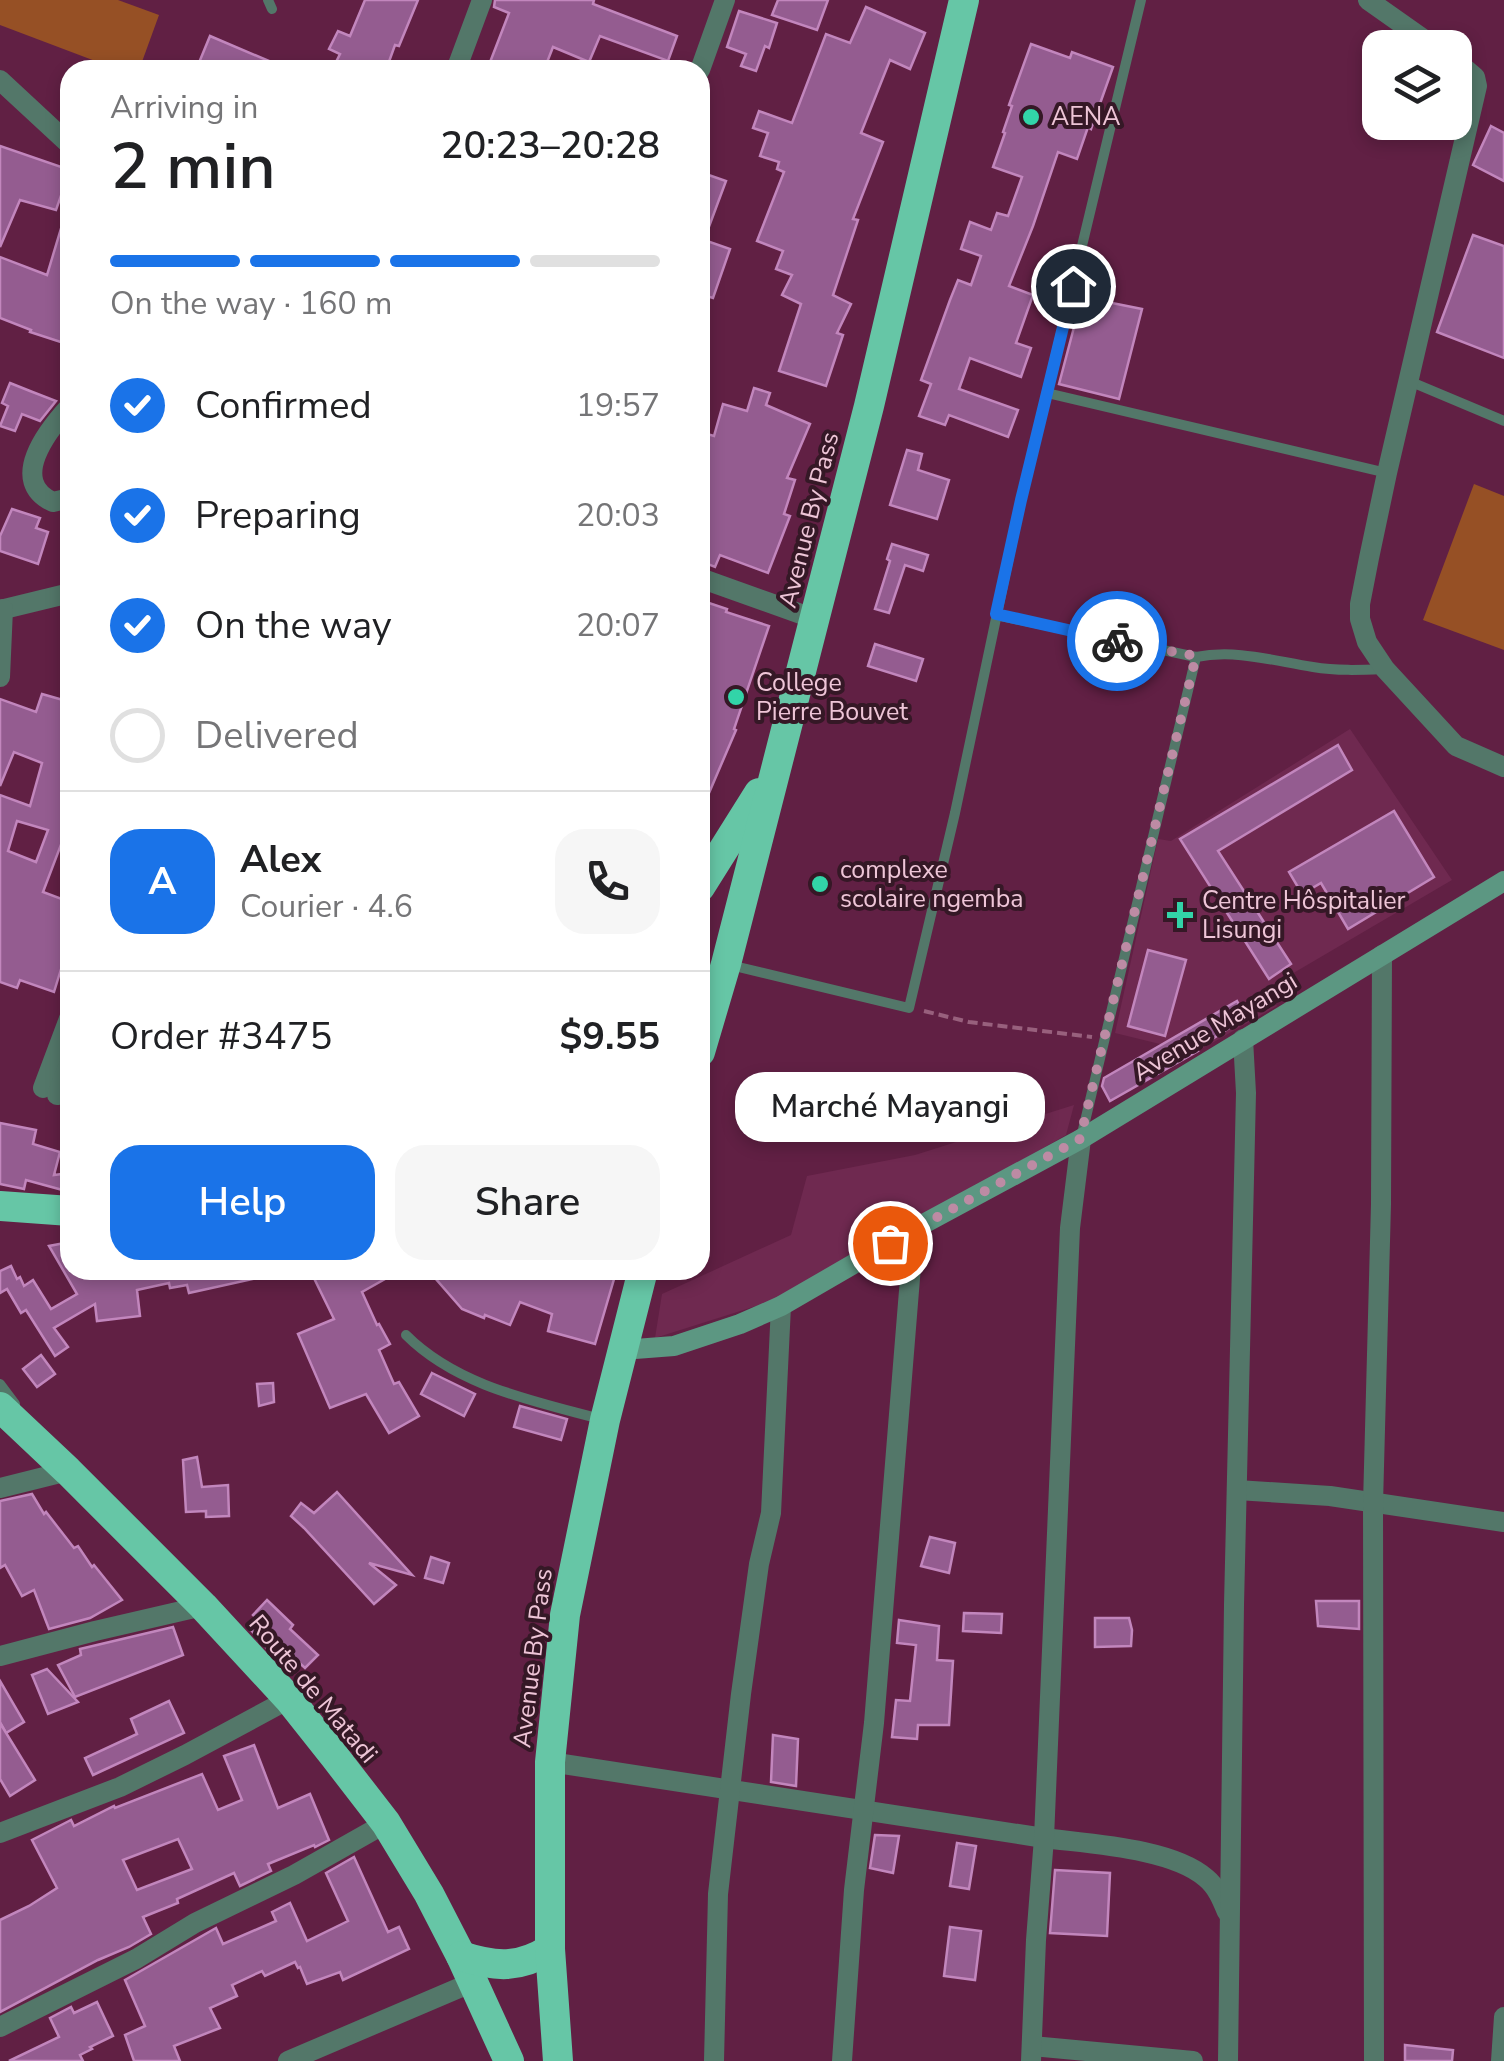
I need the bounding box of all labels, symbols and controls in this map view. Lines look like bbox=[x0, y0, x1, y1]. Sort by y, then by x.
map controls bbox=[1362, 30, 1472, 140]
button: layers bbox=[1362, 30, 1472, 140]
text: Arriving in bbox=[110, 86, 258, 129]
place label: AENA bbox=[1051, 100, 1121, 134]
marker: AENA bbox=[1020, 106, 1042, 128]
text: 20:23–20:28 bbox=[441, 120, 660, 171]
text: 2 min bbox=[110, 122, 276, 211]
pin bbox=[1031, 244, 1116, 329]
icon: home bbox=[1046, 259, 1101, 314]
text: On the way · 160 m bbox=[110, 282, 392, 325]
icon: check bbox=[110, 378, 165, 433]
text: Confirmed bbox=[195, 380, 372, 431]
text: 19:57 bbox=[576, 384, 660, 427]
street label: Avenue By Pass bbox=[771, 428, 847, 612]
icon: check bbox=[110, 488, 165, 543]
text: Preparing bbox=[195, 490, 361, 541]
text: 20:03 bbox=[576, 494, 660, 537]
courier bbox=[1067, 591, 1167, 691]
icon: check bbox=[110, 598, 165, 653]
text: On the way bbox=[195, 600, 391, 651]
text: 20:07 bbox=[576, 604, 660, 647]
icon: bike bbox=[1090, 614, 1145, 669]
place label: College Pierre Bouvet bbox=[756, 666, 908, 729]
marker: College Pierre Bouvet bbox=[725, 686, 747, 708]
text: Delivered bbox=[195, 710, 359, 761]
button: phone bbox=[555, 829, 660, 934]
text: Alex bbox=[240, 834, 321, 885]
place label: complexe scolaire ngemba bbox=[840, 853, 1024, 916]
text: A bbox=[148, 856, 177, 907]
marker: complexe scolaire ngemba bbox=[809, 873, 831, 895]
place label: Centre Hôspitalier Lisungi bbox=[1202, 884, 1406, 947]
text: Courier · 4.6 bbox=[240, 885, 413, 928]
marker: Centre Hôspitalier Lisungi bbox=[1167, 902, 1193, 928]
street label: Avenue Mayangi bbox=[1126, 964, 1304, 1090]
text: Order #3475 bbox=[110, 1011, 332, 1062]
text: $9.55 bbox=[559, 1011, 660, 1062]
callout: Marché Mayangi bbox=[735, 1073, 1045, 1143]
text: Marché Mayangi bbox=[771, 1085, 1009, 1128]
button: Help bbox=[110, 1145, 375, 1260]
button: Share bbox=[395, 1145, 660, 1260]
pin bbox=[848, 1201, 933, 1286]
icon: bag bbox=[863, 1216, 918, 1271]
street label: Avenue By Pass bbox=[505, 1566, 561, 1750]
street label: Route de Matadi bbox=[241, 1608, 385, 1770]

